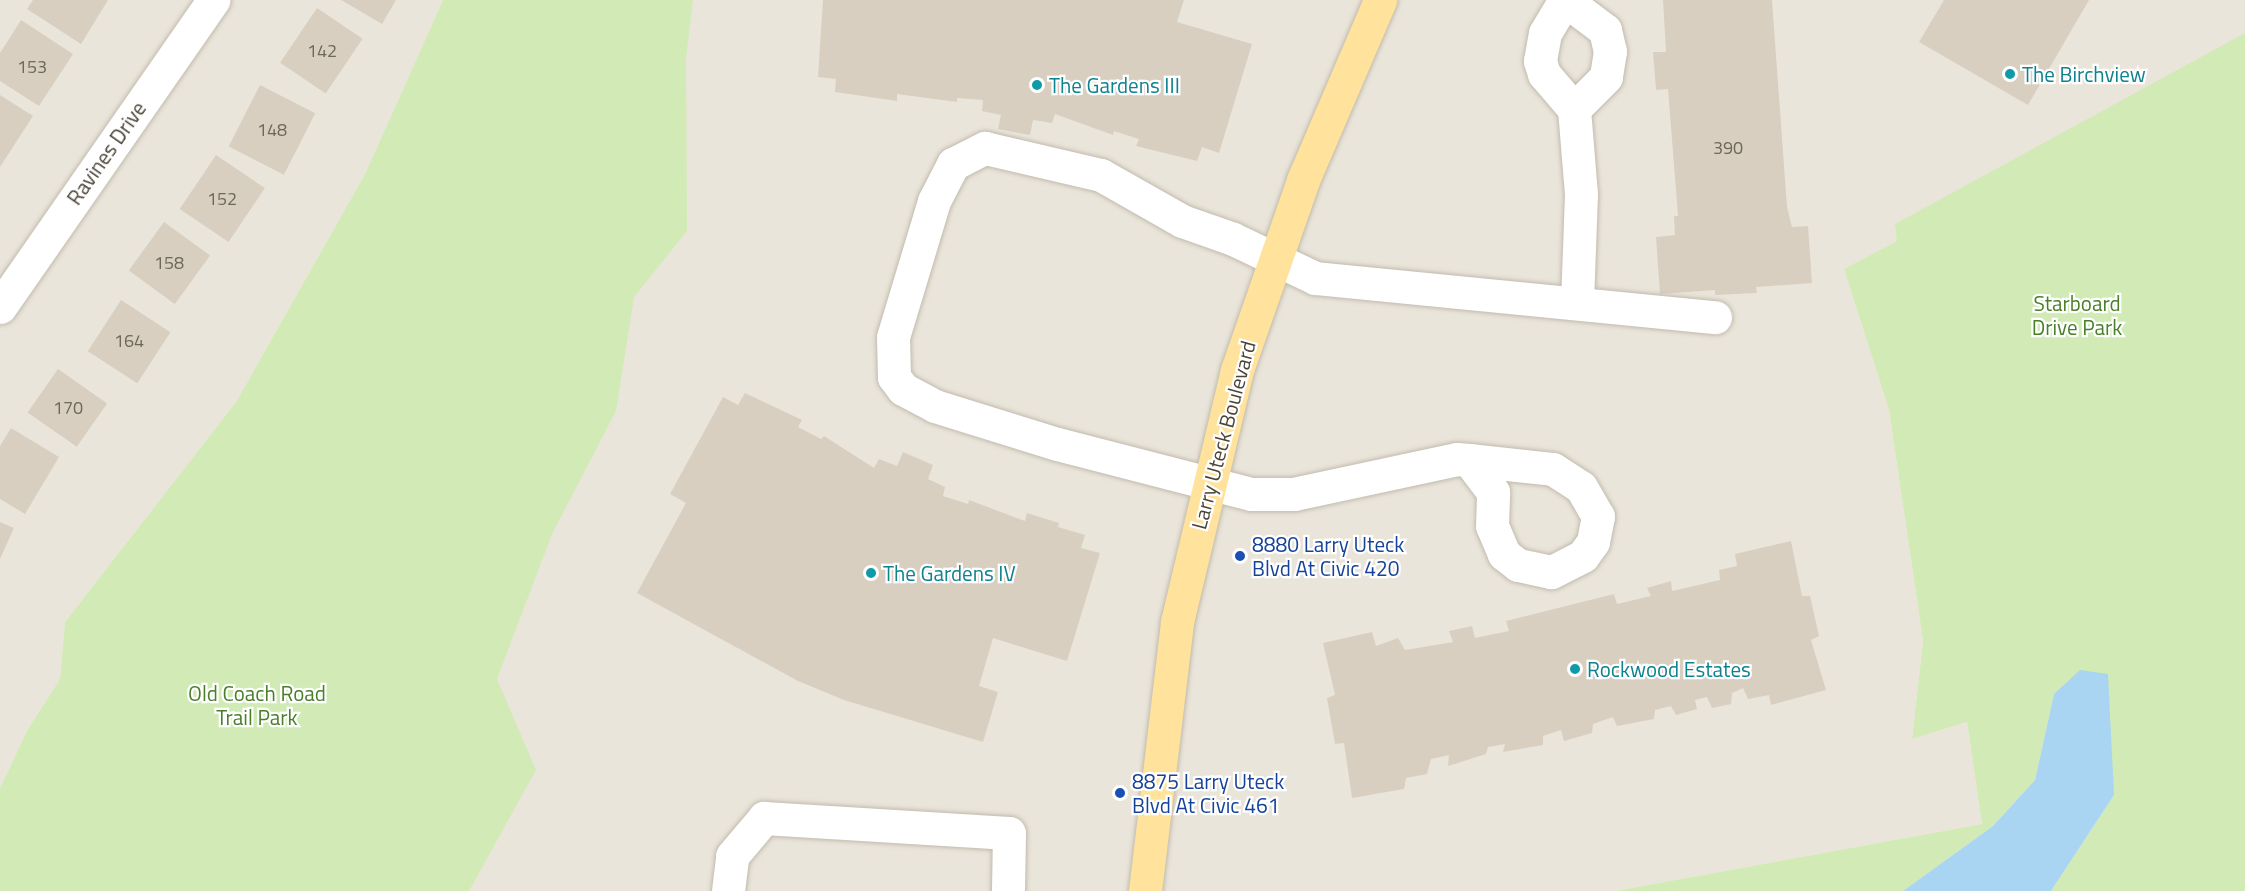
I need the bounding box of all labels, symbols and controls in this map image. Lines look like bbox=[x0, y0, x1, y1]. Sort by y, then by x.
house number: 142 bbox=[307, 40, 337, 62]
house number: 153 bbox=[17, 56, 47, 78]
place label: The Birchview bbox=[2022, 61, 2146, 87]
marker: The Birchview bbox=[2003, 67, 2017, 81]
place label: The Gardens III bbox=[1049, 72, 1180, 98]
marker: The Gardens III bbox=[1030, 78, 1044, 92]
street label: Ravines Drive bbox=[61, 97, 151, 209]
house number: 148 bbox=[257, 119, 287, 141]
house number: 390 bbox=[1713, 137, 1743, 159]
house number: 152 bbox=[207, 188, 237, 210]
house number: 158 bbox=[154, 252, 184, 274]
park label: Starboard Drive Park bbox=[2032, 290, 2122, 340]
house number: 164 bbox=[114, 330, 144, 352]
street label: Larry Uteck Boulevard bbox=[1186, 338, 1260, 532]
house number: 170 bbox=[53, 397, 83, 419]
place label: 8880 Larry Uteck Blvd At Civic 420 bbox=[1252, 531, 1404, 581]
marker: 8880 Larry Uteck Blvd At Civic 420 bbox=[1233, 549, 1247, 563]
place label: The Gardens IV bbox=[883, 560, 1016, 586]
marker: The Gardens IV bbox=[864, 566, 878, 580]
place label: Rockwood Estates bbox=[1587, 656, 1751, 682]
marker: Rockwood Estates bbox=[1568, 662, 1582, 676]
park label: Old Coach Road Trail Park bbox=[188, 680, 326, 730]
place label: 8875 Larry Uteck Blvd At Civic 461 bbox=[1132, 768, 1284, 818]
marker: 8875 Larry Uteck Blvd At Civic 461 bbox=[1113, 786, 1127, 800]

